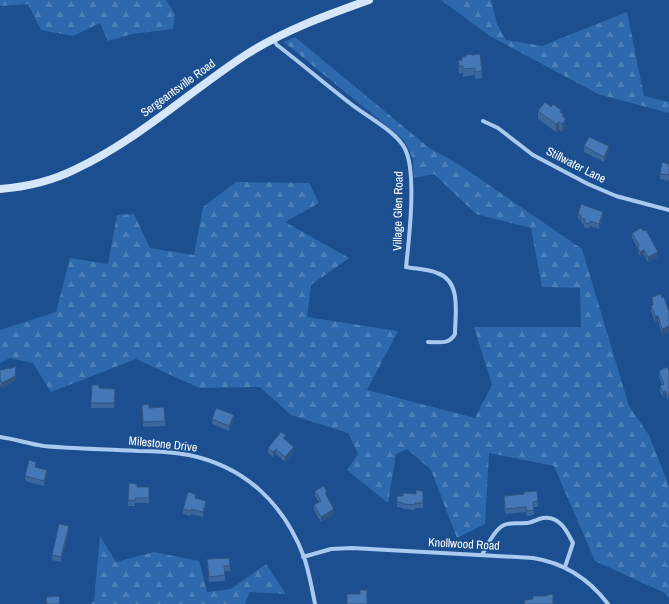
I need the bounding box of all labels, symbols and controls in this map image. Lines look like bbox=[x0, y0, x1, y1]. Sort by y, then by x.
street label: Sergeantsville Road bbox=[137, 55, 219, 121]
street label: Stillwater Lane bbox=[543, 143, 609, 187]
street label: Village Glen Road bbox=[389, 171, 407, 251]
street label: Milestone Drive bbox=[128, 432, 198, 456]
street label: Knollwood Road bbox=[428, 534, 500, 554]

